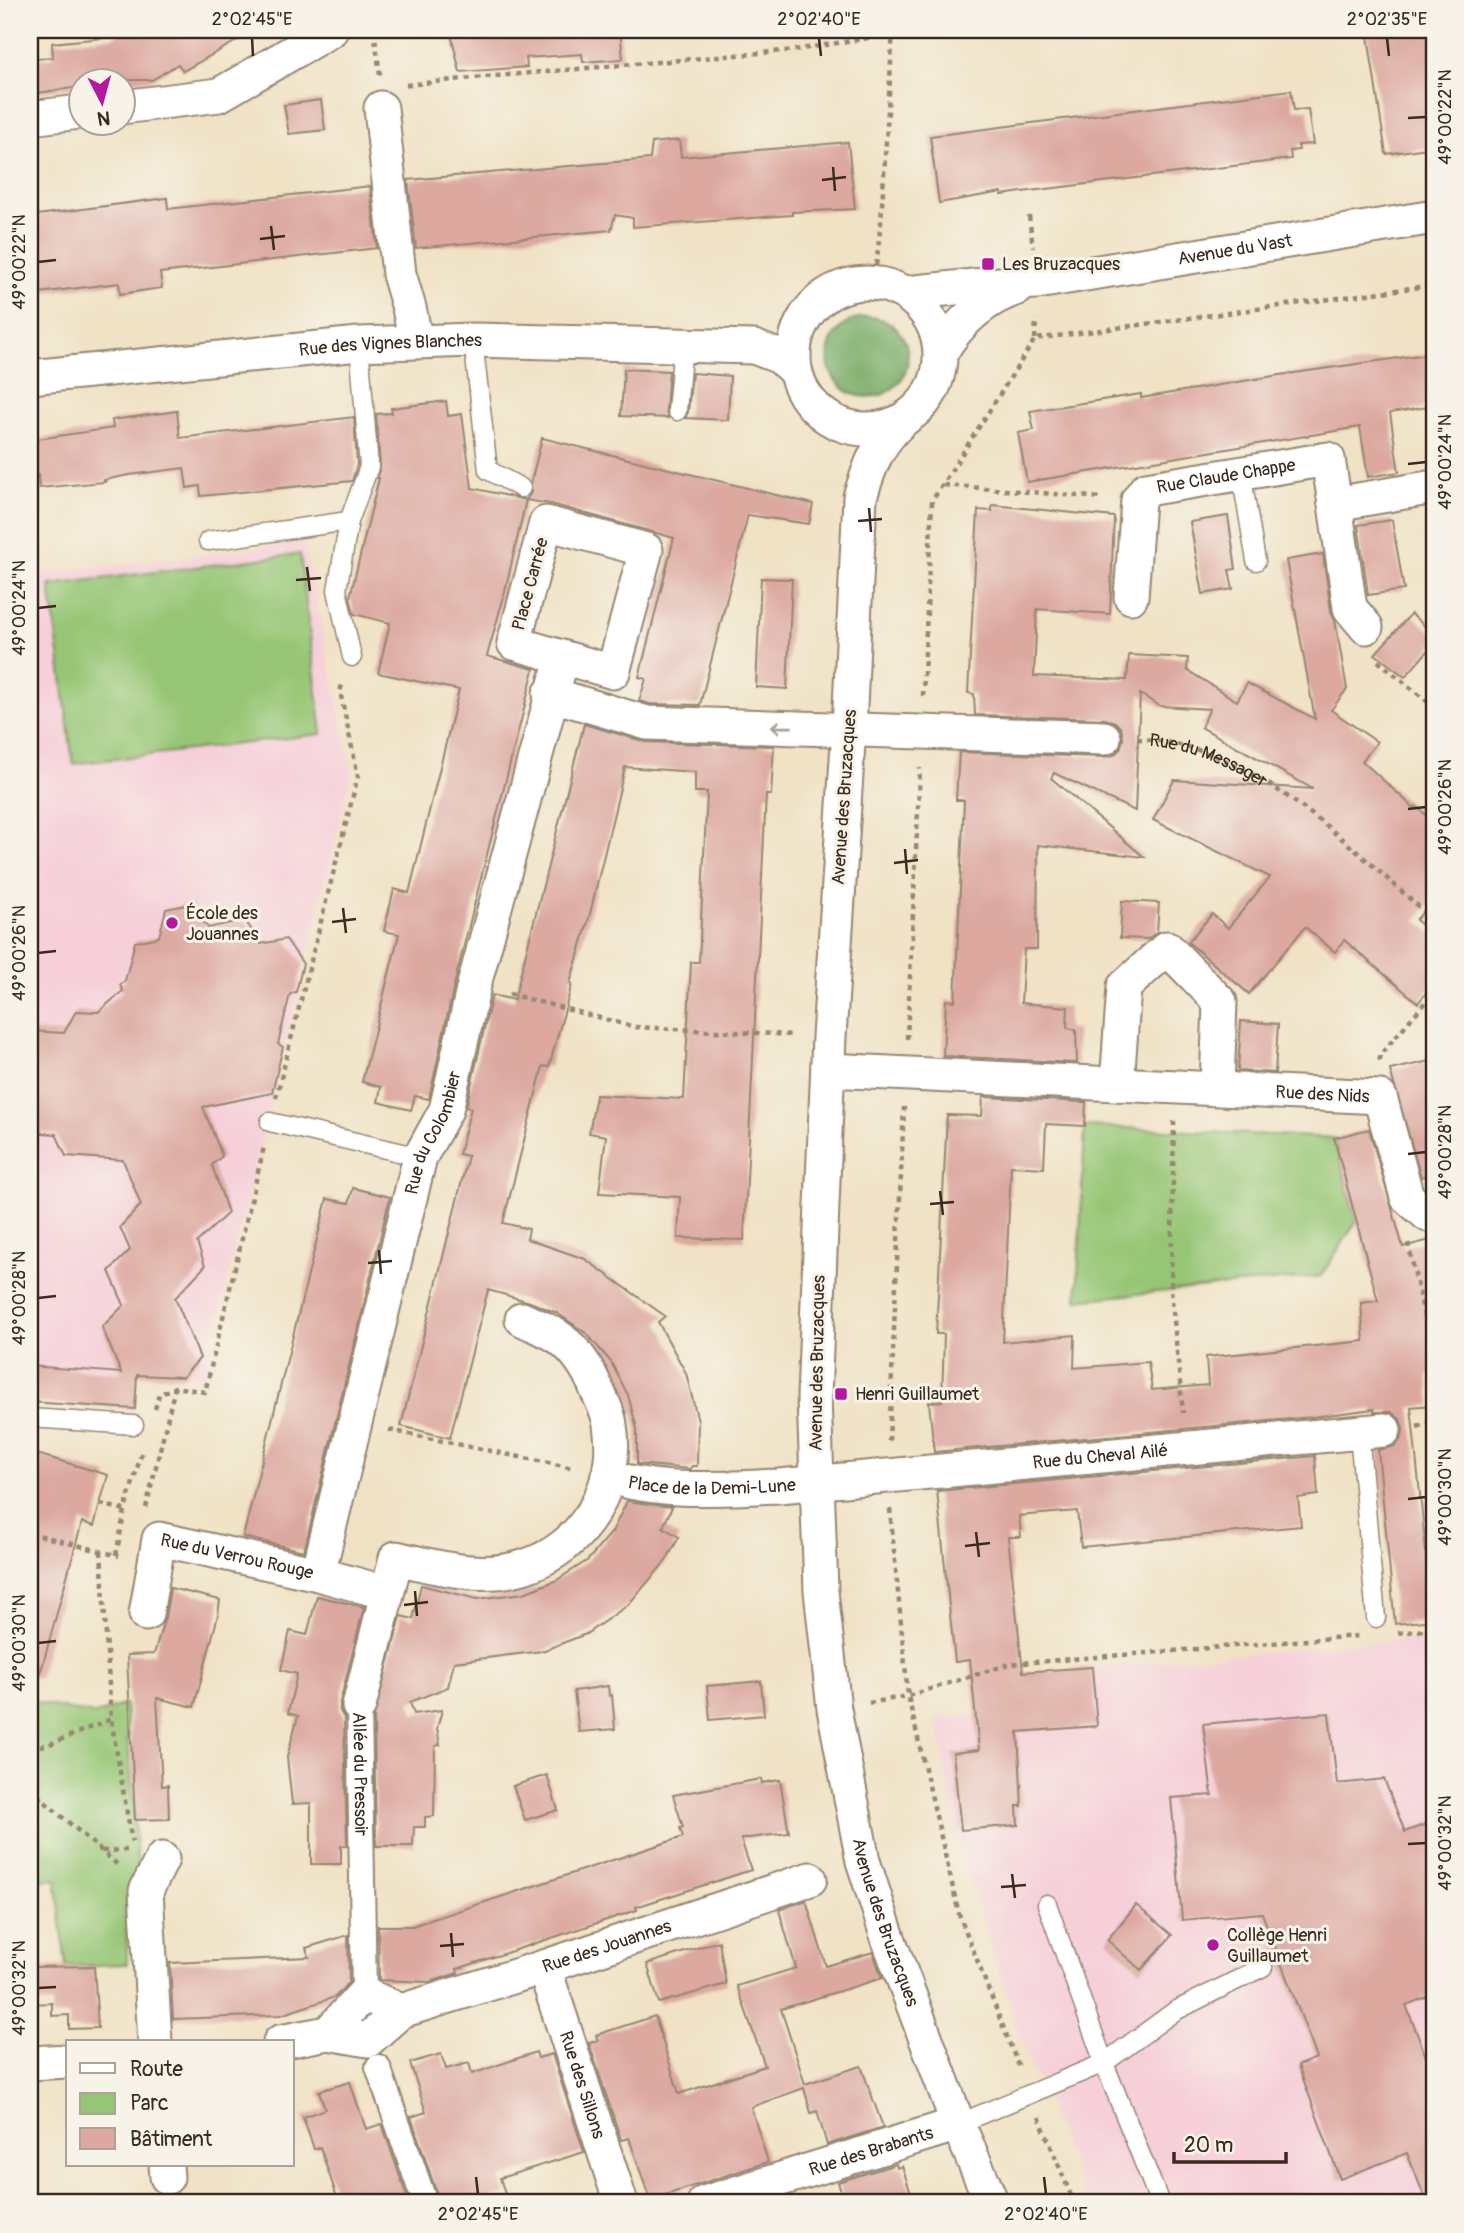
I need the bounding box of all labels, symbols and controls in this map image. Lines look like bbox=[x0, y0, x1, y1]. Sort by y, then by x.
text: 2°02'45"E bbox=[212, 8, 292, 31]
text: 2°02'40"E bbox=[777, 8, 861, 31]
text: 2°02'35"E bbox=[1347, 8, 1427, 31]
north arrow bbox=[66, 66, 136, 136]
text: 49°00'22"N bbox=[1434, 69, 1457, 165]
text: N bbox=[96, 105, 111, 131]
text: 49°00'22"N bbox=[8, 214, 31, 310]
street label: Avenue du Vast bbox=[1176, 229, 1295, 271]
place label: Les Bruzacques bbox=[1002, 253, 1120, 276]
marker: Les Bruzacques bbox=[980, 256, 996, 272]
street label: Rue des Vignes Blanches bbox=[298, 329, 482, 362]
text: 49°00'24"N bbox=[1434, 414, 1457, 510]
street label: Rue Claude Chappe bbox=[1155, 454, 1297, 499]
street label: Place Carrée bbox=[507, 535, 554, 633]
text: 49°00'24"N bbox=[8, 560, 31, 656]
street label: Avenue des Bruzacques bbox=[827, 708, 862, 886]
one-way arrow bbox=[770, 720, 793, 733]
street label: Rue du Messager bbox=[1148, 729, 1272, 793]
text: 49°00'26"N bbox=[1434, 759, 1457, 855]
place label: École des Jouannes bbox=[186, 902, 258, 946]
text: 49°00'26"N bbox=[8, 905, 31, 1001]
marker: École des Jouannes bbox=[164, 915, 180, 931]
street label: Rue du Colombier bbox=[400, 1068, 467, 1197]
street label: Rue des Nids bbox=[1275, 1081, 1370, 1108]
text: 49°00'28"N bbox=[1434, 1105, 1457, 1199]
text: 49°00'28"N bbox=[8, 1251, 31, 1345]
street label: Avenue des Bruzacques bbox=[804, 1275, 831, 1451]
place label: Henri Guillaumet bbox=[855, 1383, 980, 1406]
marker: Henri Guillaumet bbox=[833, 1386, 849, 1402]
street label: Rue du Cheval Ailé bbox=[1032, 1439, 1169, 1474]
text: 49°00'30"N bbox=[1434, 1448, 1457, 1546]
street label: Place de la Demi-Lune bbox=[626, 1471, 797, 1501]
street label: Rue du Verrou Rouge bbox=[158, 1529, 316, 1585]
text: 49°00'30"N bbox=[8, 1594, 31, 1692]
street label: Allée du Pressoir bbox=[347, 1712, 372, 1837]
text: 49°00'32"N bbox=[1434, 1795, 1457, 1891]
street label: Avenue des Bruzacques bbox=[847, 1836, 924, 2010]
street label: Rue des Jouannes bbox=[539, 1915, 674, 1979]
place label: Collège Henri Guillaumet bbox=[1227, 1924, 1327, 1968]
marker: Collège Henri Guillaumet bbox=[1205, 1937, 1221, 1953]
text: 49°00'32"N bbox=[8, 1940, 31, 2036]
street label: Rue des Sillons bbox=[554, 2028, 610, 2142]
legend bbox=[66, 2040, 294, 2166]
text: Route bbox=[130, 2056, 183, 2083]
text: Parc bbox=[130, 2090, 169, 2117]
street label: Rue des Brabants bbox=[806, 2121, 936, 2182]
scale bar bbox=[1174, 2121, 1286, 2165]
text: Bâtiment bbox=[130, 2126, 213, 2153]
text: 20 m bbox=[1184, 2132, 1233, 2159]
text: 2°02'45"E bbox=[438, 2203, 518, 2226]
text: 2°02'40"E bbox=[1004, 2203, 1088, 2226]

